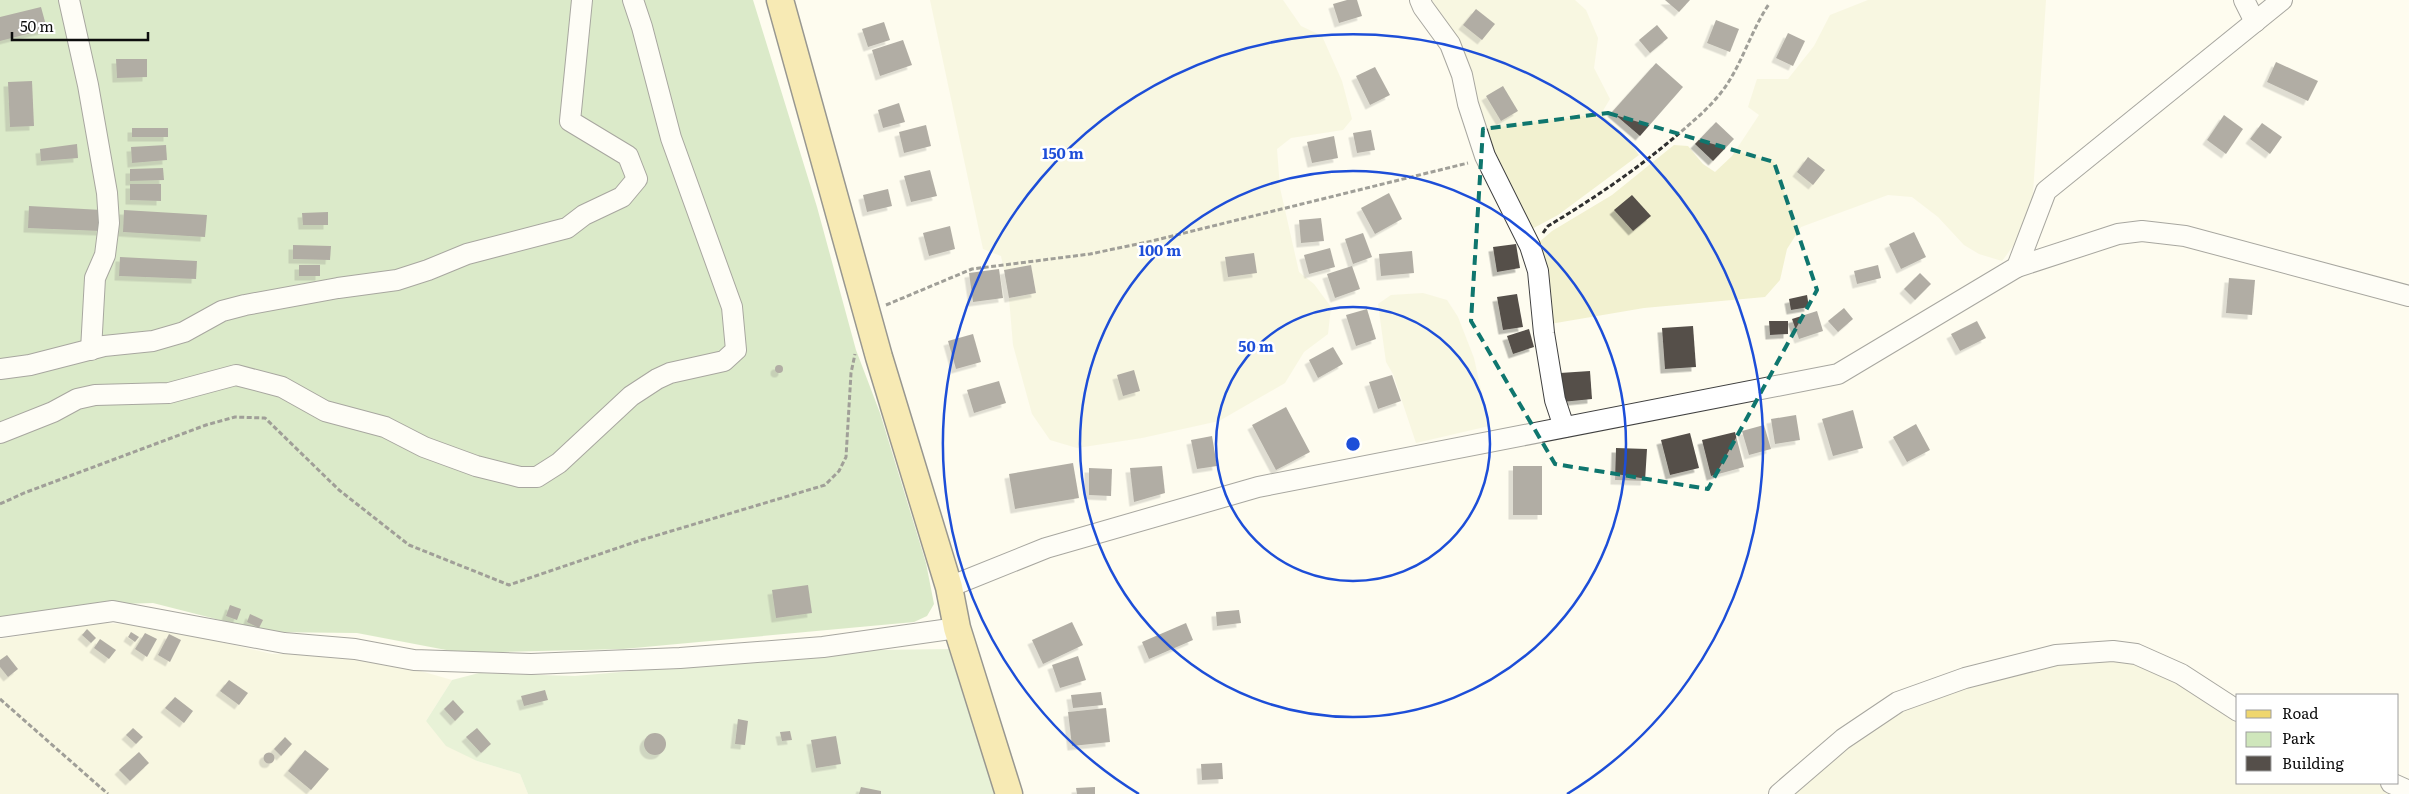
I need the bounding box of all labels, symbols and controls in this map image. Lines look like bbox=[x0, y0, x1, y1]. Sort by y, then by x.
scale bar bbox=[12, 10, 149, 42]
text: 50 m bbox=[20, 14, 54, 37]
text: 150 m bbox=[1042, 141, 1084, 164]
text: 100 m bbox=[1139, 238, 1181, 261]
text: 50 m bbox=[1238, 334, 1274, 357]
centre of rings bbox=[1344, 435, 1362, 453]
legend bbox=[2236, 694, 2399, 784]
text: Road bbox=[2282, 701, 2318, 724]
text: Park bbox=[2282, 726, 2316, 749]
text: Building bbox=[2282, 751, 2344, 774]

